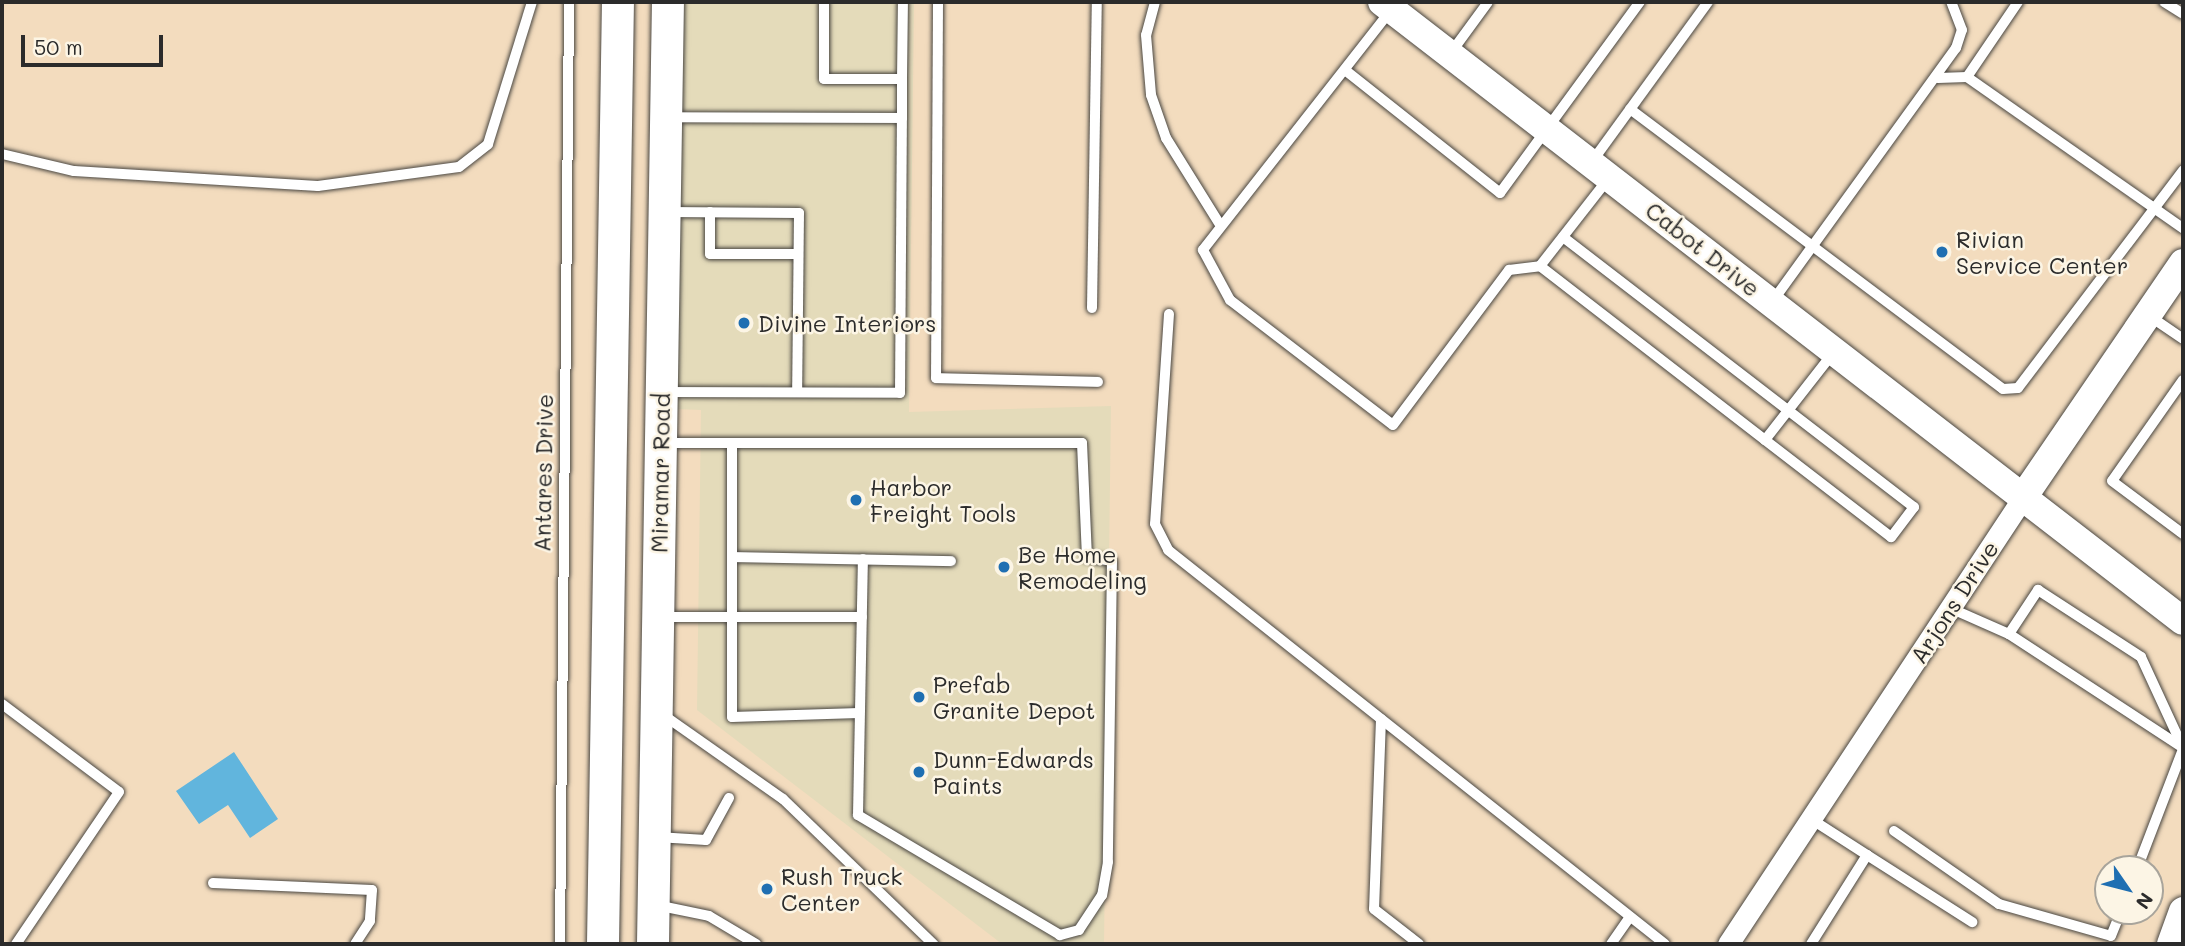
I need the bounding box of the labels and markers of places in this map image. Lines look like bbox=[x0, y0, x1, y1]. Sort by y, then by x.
place label: Rivian Service Center bbox=[1956, 225, 2128, 279]
marker: Rivian Service Center bbox=[1934, 244, 1950, 260]
place label: Divine Interiors bbox=[758, 309, 937, 337]
marker: Divine Interiors bbox=[736, 315, 752, 331]
place label: Harbor Freight Tools bbox=[870, 473, 1017, 527]
marker: Harbor Freight Tools bbox=[848, 492, 864, 508]
place label: Be Home Remodeling bbox=[1018, 540, 1147, 594]
marker: Be Home Remodeling bbox=[996, 559, 1012, 575]
place label: Prefab Granite Depot bbox=[933, 670, 1095, 724]
marker: Prefab Granite Depot bbox=[911, 689, 927, 705]
place label: Dunn-Edwards Paints bbox=[933, 745, 1094, 799]
marker: Dunn-Edwards Paints bbox=[911, 764, 927, 780]
place label: Rush Truck Center bbox=[781, 862, 903, 916]
marker: Rush Truck Center bbox=[759, 881, 775, 897]

